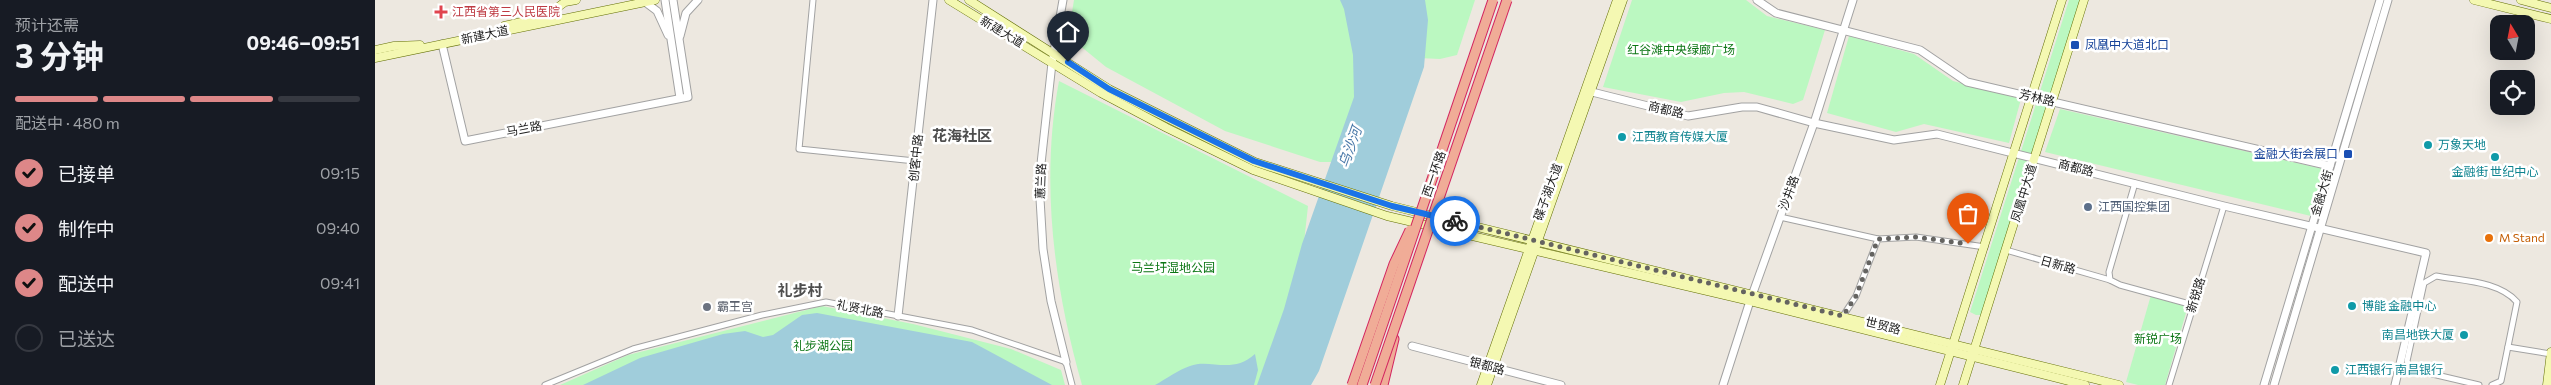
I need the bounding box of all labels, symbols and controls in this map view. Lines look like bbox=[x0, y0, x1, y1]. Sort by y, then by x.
place label: 江西省第三人民医院 bbox=[452, 4, 560, 18]
marker: 江西省第三人民医院 bbox=[434, 5, 448, 19]
pin bbox=[1047, 11, 1089, 62]
street label: 新建大道 bbox=[978, 13, 1027, 50]
text: 预计还需 bbox=[15, 15, 79, 34]
north arrow bbox=[2490, 15, 2535, 60]
map controls bbox=[2490, 15, 2535, 115]
icon: home bbox=[1054, 18, 1082, 46]
street label: 新建大道 bbox=[460, 22, 510, 46]
text: 09:46–09:51 bbox=[247, 31, 360, 54]
text: 3 分钟 bbox=[15, 35, 104, 75]
place label: 凤凰中大道北口 bbox=[2085, 37, 2169, 51]
marker: 凤凰中大道北口 bbox=[2069, 39, 2081, 51]
park label: 红谷滩中央绿廊广场 bbox=[1627, 42, 1735, 56]
button: locate bbox=[2490, 70, 2535, 115]
street label: 芳林路 bbox=[2018, 86, 2056, 108]
street label: 商都路 bbox=[1647, 98, 1685, 120]
text: 配送中 · 480 m bbox=[15, 113, 120, 132]
street label: 马兰路 bbox=[505, 118, 543, 138]
water label: 乌沙河 bbox=[1334, 121, 1366, 169]
district label: 花海社区 bbox=[932, 126, 992, 144]
place label: 江西教育传媒大厦 bbox=[1632, 129, 1728, 143]
marker: 江西教育传媒大厦 bbox=[1616, 131, 1628, 143]
street label: 创客中路 bbox=[906, 133, 924, 183]
place label: 万象天地 bbox=[2438, 137, 2486, 151]
marker: 万象天地 bbox=[2422, 139, 2434, 151]
place label: 金融大街会展口 bbox=[2254, 146, 2338, 160]
marker: 金融大街会展口 bbox=[2342, 148, 2354, 160]
street label: 西一环路 bbox=[1419, 149, 1447, 199]
marker: 金融街 世纪中心 bbox=[2489, 151, 2501, 163]
street label: 商都路 bbox=[2057, 156, 2095, 178]
icon: check bbox=[15, 159, 43, 187]
street label: 碟子湖大道 bbox=[1530, 161, 1564, 222]
text: 已接单 bbox=[58, 162, 115, 185]
street label: 凤凰中大道 bbox=[2008, 162, 2039, 223]
text: 09:15 bbox=[320, 163, 360, 182]
street label: 蕙兰路 bbox=[1032, 163, 1048, 199]
place label: 金融街 世纪中心 bbox=[2452, 164, 2538, 178]
street label: 金融大街 bbox=[2307, 168, 2335, 218]
street label: 沙井路 bbox=[1775, 173, 1801, 212]
pin bbox=[1947, 193, 1989, 244]
courier bbox=[1430, 196, 1480, 246]
place label: 江西国控集团 bbox=[2098, 199, 2170, 213]
icon: bag bbox=[1954, 200, 1982, 228]
marker: 江西国控集团 bbox=[2082, 201, 2094, 213]
icon: bike bbox=[1441, 207, 1469, 235]
icon: check bbox=[15, 214, 43, 242]
text: 制作中 bbox=[58, 217, 115, 240]
text: 09:40 bbox=[316, 218, 360, 237]
place label: M Stand bbox=[2499, 230, 2545, 244]
marker: M Stand bbox=[2483, 232, 2495, 244]
street label: 日新路 bbox=[2039, 252, 2078, 276]
park label: 马兰圩湿地公园 bbox=[1131, 260, 1215, 274]
icon: check bbox=[15, 269, 43, 297]
text: 配送中 bbox=[58, 272, 115, 295]
text: 09:41 bbox=[320, 273, 360, 292]
street label: 新锐路 bbox=[2183, 275, 2207, 314]
district label: 礼步村 bbox=[777, 281, 823, 299]
street label: 礼贤北路 bbox=[835, 297, 885, 319]
place label: 博能 金融中心 bbox=[2362, 298, 2436, 312]
place label: 霸王宫 bbox=[717, 299, 753, 313]
marker: 博能 金融中心 bbox=[2346, 300, 2358, 312]
marker: 霸王宫 bbox=[701, 301, 713, 313]
street label: 世贸路 bbox=[1864, 314, 1902, 336]
text: 已送达 bbox=[58, 327, 115, 350]
place label: 南昌地铁大厦 bbox=[2382, 327, 2454, 341]
marker: 南昌地铁大厦 bbox=[2458, 329, 2470, 341]
park label: 新锐广场 bbox=[2134, 331, 2182, 345]
park label: 礼步湖公园 bbox=[793, 338, 853, 352]
street label: 银都路 bbox=[1468, 354, 1506, 376]
place label: 江西银行 南昌银行 bbox=[2345, 362, 2443, 376]
marker: 江西银行 南昌银行 bbox=[2329, 364, 2341, 376]

